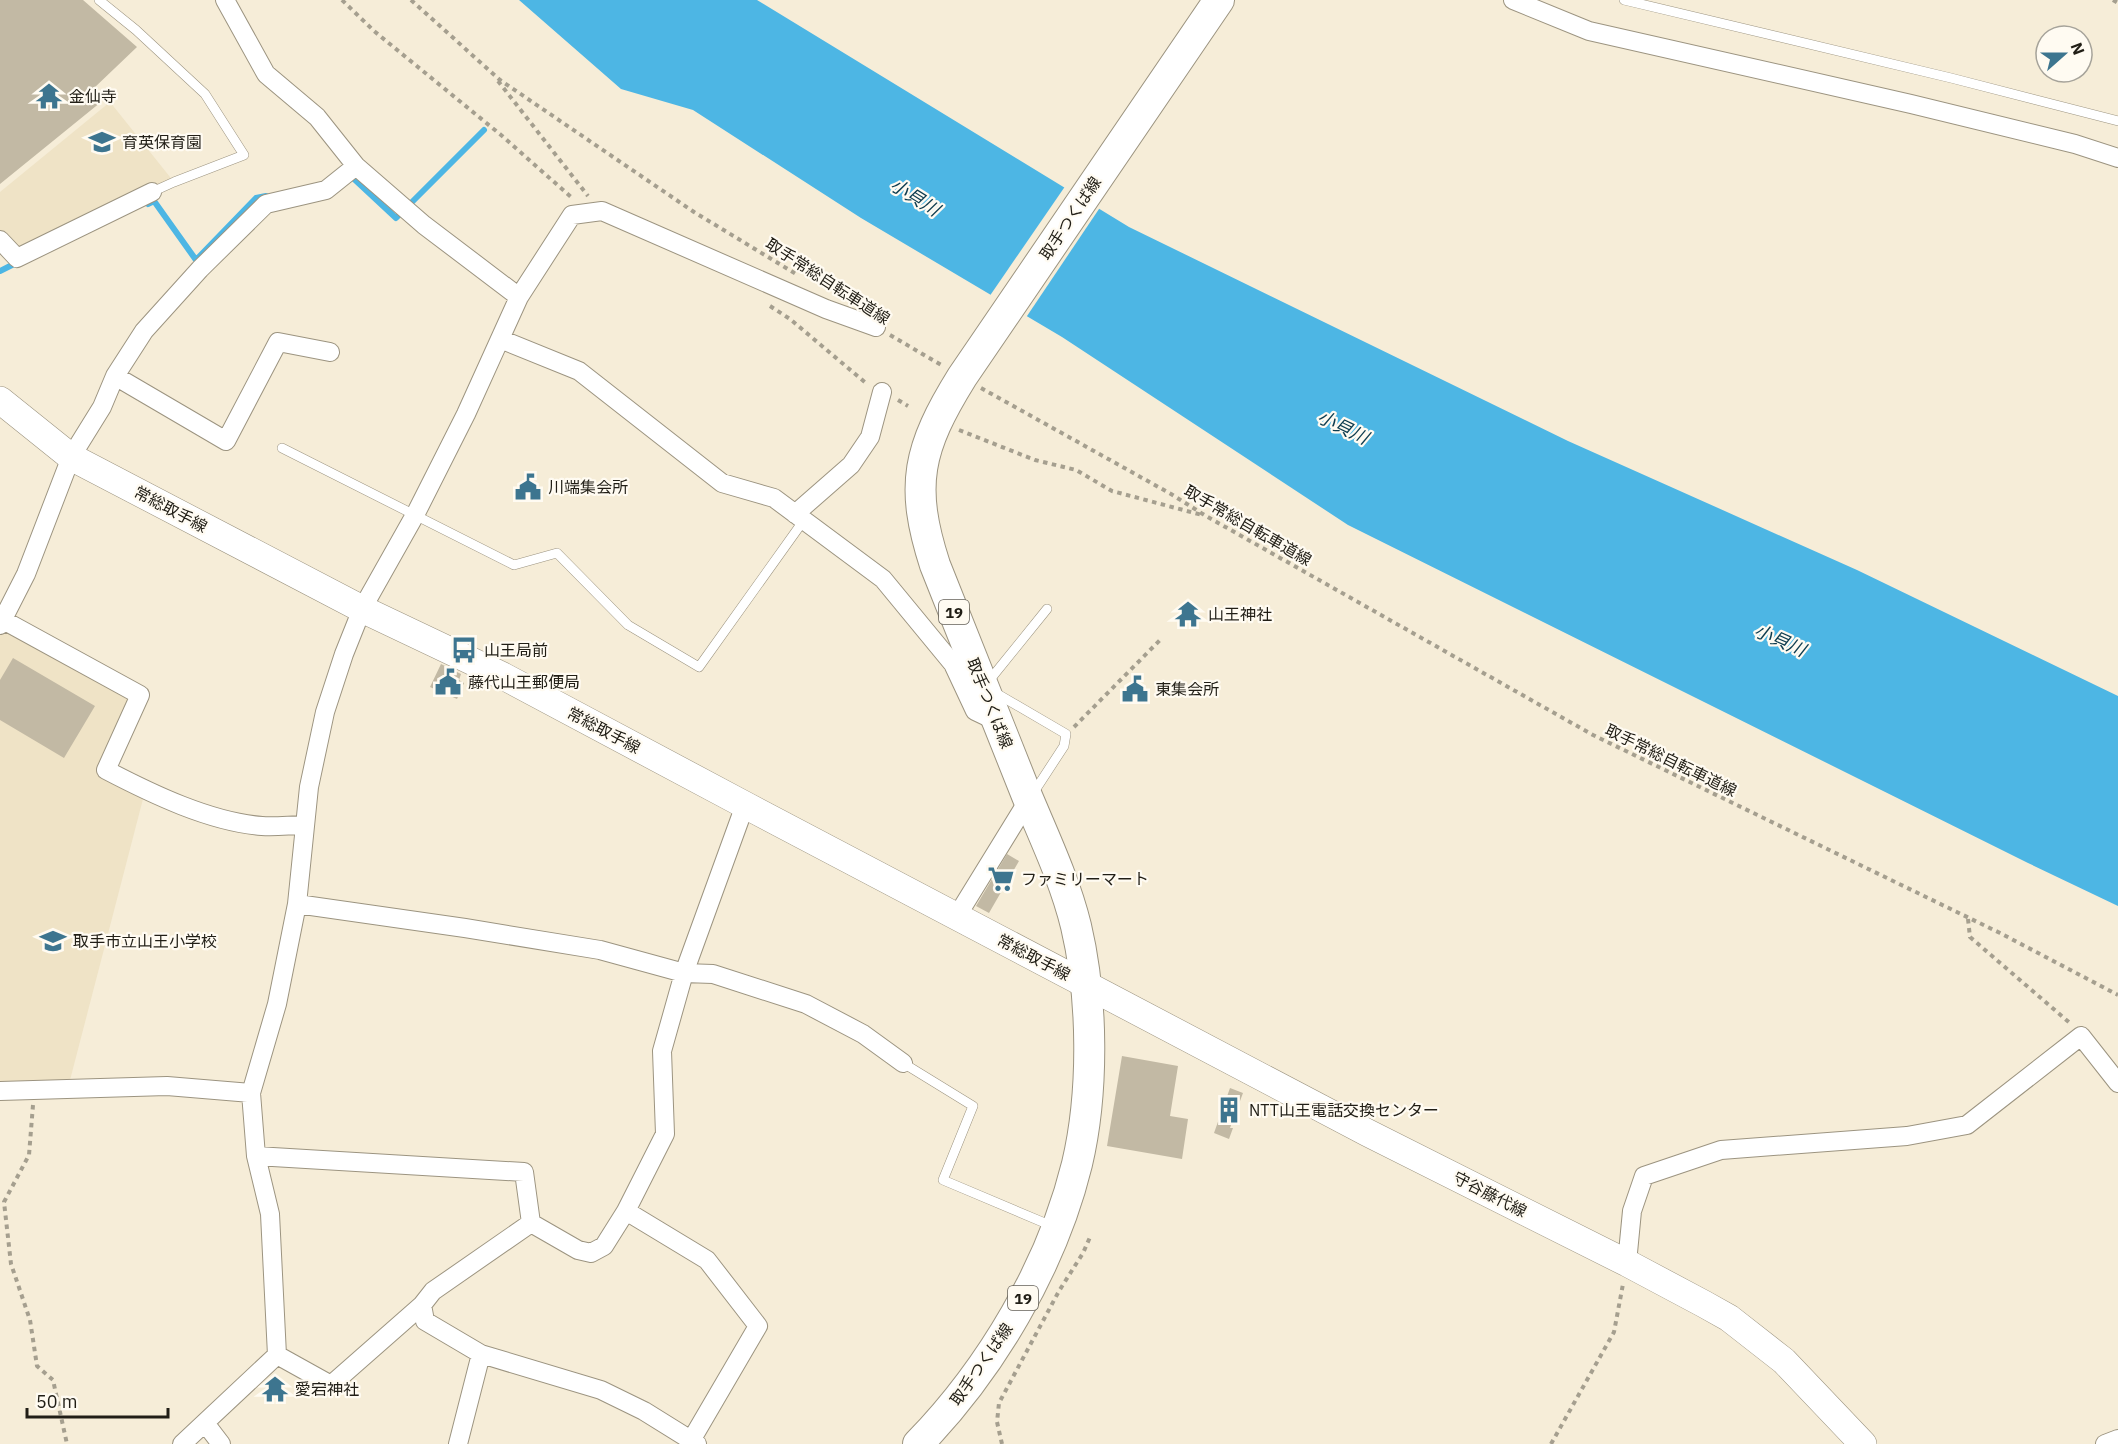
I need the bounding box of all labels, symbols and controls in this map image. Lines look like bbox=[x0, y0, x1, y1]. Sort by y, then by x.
north arrow bbox=[2034, 24, 2094, 84]
text: N bbox=[2067, 40, 2089, 58]
temple icon: 金仙寺 bbox=[34, 81, 64, 111]
place label: 金仙寺 bbox=[69, 86, 117, 106]
school or university icon: 育英保育園 bbox=[87, 127, 117, 157]
place label: 育英保育園 bbox=[122, 132, 202, 152]
water label: 小貝川 bbox=[886, 173, 946, 222]
street label: 取手つくば線 bbox=[1035, 173, 1105, 263]
street label: 取手常総自転車道線 bbox=[762, 233, 894, 329]
water label: 小貝川 bbox=[1314, 405, 1374, 450]
public building icon: 川端集会所 bbox=[513, 472, 543, 502]
place label: 川端集会所 bbox=[548, 477, 628, 497]
street label: 取手常総自転車道線 bbox=[1181, 480, 1315, 570]
street label: 常総取手線 bbox=[131, 481, 211, 537]
temple icon: 山王神社 bbox=[1173, 599, 1203, 629]
road number: 19 bbox=[939, 600, 969, 624]
place label: 山王神社 bbox=[1208, 604, 1272, 624]
water label: 小貝川 bbox=[1751, 619, 1811, 662]
bus stop icon: 山王局前 bbox=[449, 635, 479, 665]
place label: 山王局前 bbox=[484, 640, 548, 660]
street label: 取手つくば線 bbox=[963, 655, 1017, 751]
public building icon: 藤代山王郵便局 bbox=[433, 667, 463, 697]
place label: 藤代山王郵便局 bbox=[468, 672, 580, 692]
public building icon: 東集会所 bbox=[1120, 674, 1150, 704]
place label: 東集会所 bbox=[1155, 679, 1219, 699]
street label: 常総取手線 bbox=[564, 702, 644, 758]
street label: 取手常総自転車道線 bbox=[1602, 719, 1740, 801]
supermarket icon: ファミリーマート bbox=[986, 864, 1016, 894]
place label: ファミリーマート bbox=[1021, 869, 1149, 889]
school or university icon: 取手市立山王小学校 bbox=[38, 926, 68, 956]
street label: 常総取手線 bbox=[994, 929, 1074, 985]
place label: 取手市立山王小学校 bbox=[73, 931, 217, 951]
building icon: NTT山王電話交換センター bbox=[1214, 1095, 1244, 1125]
place label: NTT山王電話交換センター bbox=[1249, 1100, 1439, 1120]
street label: 守谷藤代線 bbox=[1450, 1167, 1530, 1221]
road number: 19 bbox=[1008, 1286, 1038, 1310]
street label: 取手つくば線 bbox=[945, 1319, 1017, 1409]
temple icon: 愛宕神社 bbox=[260, 1374, 290, 1404]
place label: 愛宕神社 bbox=[295, 1379, 359, 1399]
scale bar bbox=[27, 1381, 168, 1419]
text: 50 m bbox=[36, 1390, 78, 1413]

